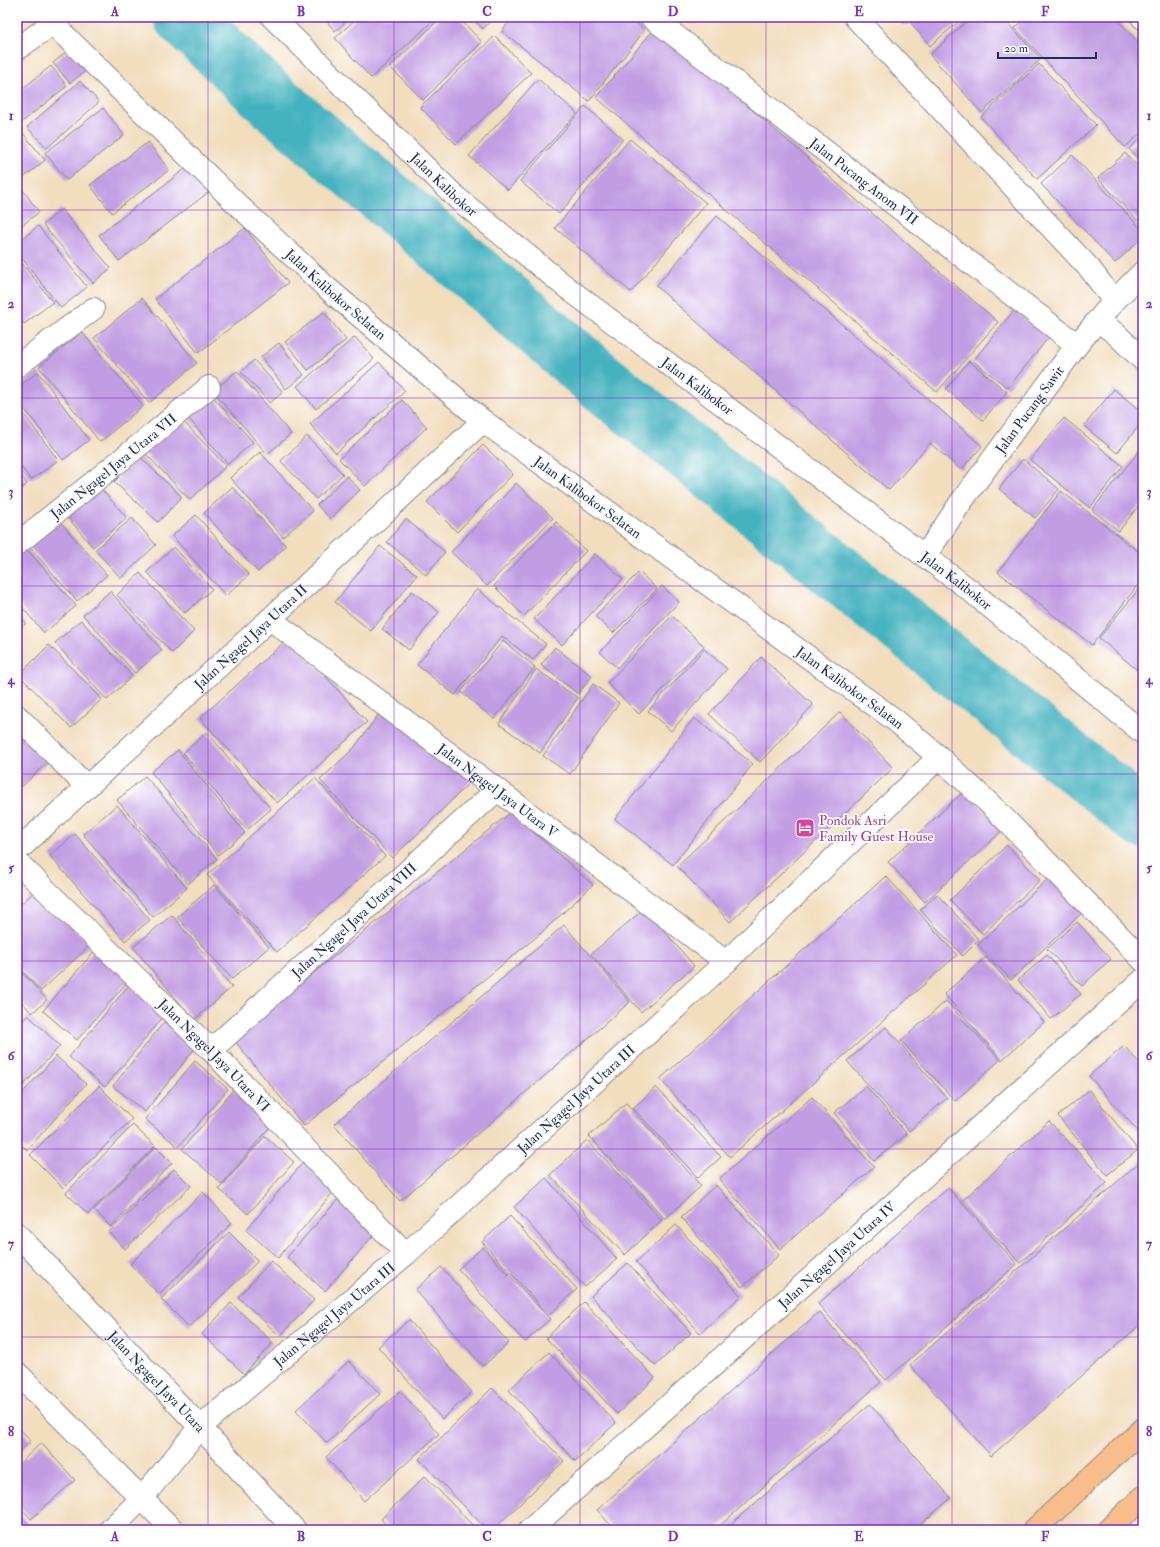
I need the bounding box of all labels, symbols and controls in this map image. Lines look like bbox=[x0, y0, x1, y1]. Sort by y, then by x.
text: A bbox=[110, 4, 120, 20]
text: B bbox=[297, 4, 305, 20]
text: C bbox=[482, 4, 492, 20]
text: D bbox=[668, 4, 679, 20]
text: E bbox=[854, 4, 864, 20]
text: F bbox=[1041, 4, 1050, 20]
scale bar bbox=[998, 34, 1096, 60]
text: 20 m bbox=[1004, 41, 1029, 56]
text: 1 bbox=[9, 108, 14, 124]
text: 1 bbox=[1147, 108, 1152, 124]
street label: Jalan Pucang Anom VII bbox=[806, 133, 922, 228]
street label: Jalan Kalibokor bbox=[406, 148, 481, 220]
street label: Jalan Kalibokor Selatan bbox=[281, 244, 390, 343]
text: 2 bbox=[8, 296, 15, 312]
text: 2 bbox=[1146, 296, 1153, 312]
street label: Jalan Kalibokor bbox=[657, 353, 737, 419]
street label: Jalan Pucang Sawit bbox=[991, 362, 1068, 457]
street label: Jalan Ngagel Jaya Utara VII bbox=[46, 409, 180, 523]
street label: Jalan Kalibokor Selatan bbox=[530, 452, 645, 542]
text: 3 bbox=[9, 484, 14, 500]
text: 3 bbox=[1147, 484, 1152, 500]
street label: Jalan Kalibokor bbox=[917, 547, 996, 614]
street label: Jalan Ngagel Jaya Utara II bbox=[190, 580, 311, 694]
street label: Jalan Kalibokor Selatan bbox=[792, 642, 907, 732]
text: 4 bbox=[6, 672, 15, 688]
text: 4 bbox=[1144, 672, 1153, 688]
street label: Jalan Ngagel Jaya Utara V bbox=[433, 739, 562, 842]
place label: Pondok Asri Family Guest House bbox=[819, 812, 934, 846]
hotel icon: Pondok Asri Family Guest House bbox=[794, 817, 816, 839]
street label: Jalan Ngagel Jaya Utara VIII bbox=[287, 859, 420, 982]
text: 5 bbox=[8, 860, 14, 876]
text: 5 bbox=[1146, 860, 1152, 876]
street label: Jalan Ngagel Jaya Utara VI bbox=[154, 994, 274, 1115]
street label: Jalan Ngagel Jaya Utara III bbox=[513, 1041, 639, 1158]
text: 6 bbox=[8, 1048, 16, 1064]
text: 6 bbox=[1146, 1048, 1154, 1064]
street label: Jalan Ngagel Jaya Utara IV bbox=[774, 1197, 900, 1313]
text: 7 bbox=[8, 1236, 15, 1252]
text: 7 bbox=[1146, 1236, 1153, 1252]
street label: Jalan Ngagel Jaya Utara III bbox=[269, 1258, 398, 1371]
street label: Jalan Ngagel Jaya Utara bbox=[104, 1326, 209, 1436]
text: 8 bbox=[8, 1424, 14, 1440]
text: 8 bbox=[1146, 1424, 1152, 1440]
text: A bbox=[110, 1529, 120, 1545]
text: B bbox=[297, 1529, 305, 1545]
text: C bbox=[482, 1529, 492, 1545]
text: D bbox=[668, 1529, 679, 1545]
text: E bbox=[854, 1529, 864, 1545]
text: F bbox=[1041, 1529, 1050, 1545]

